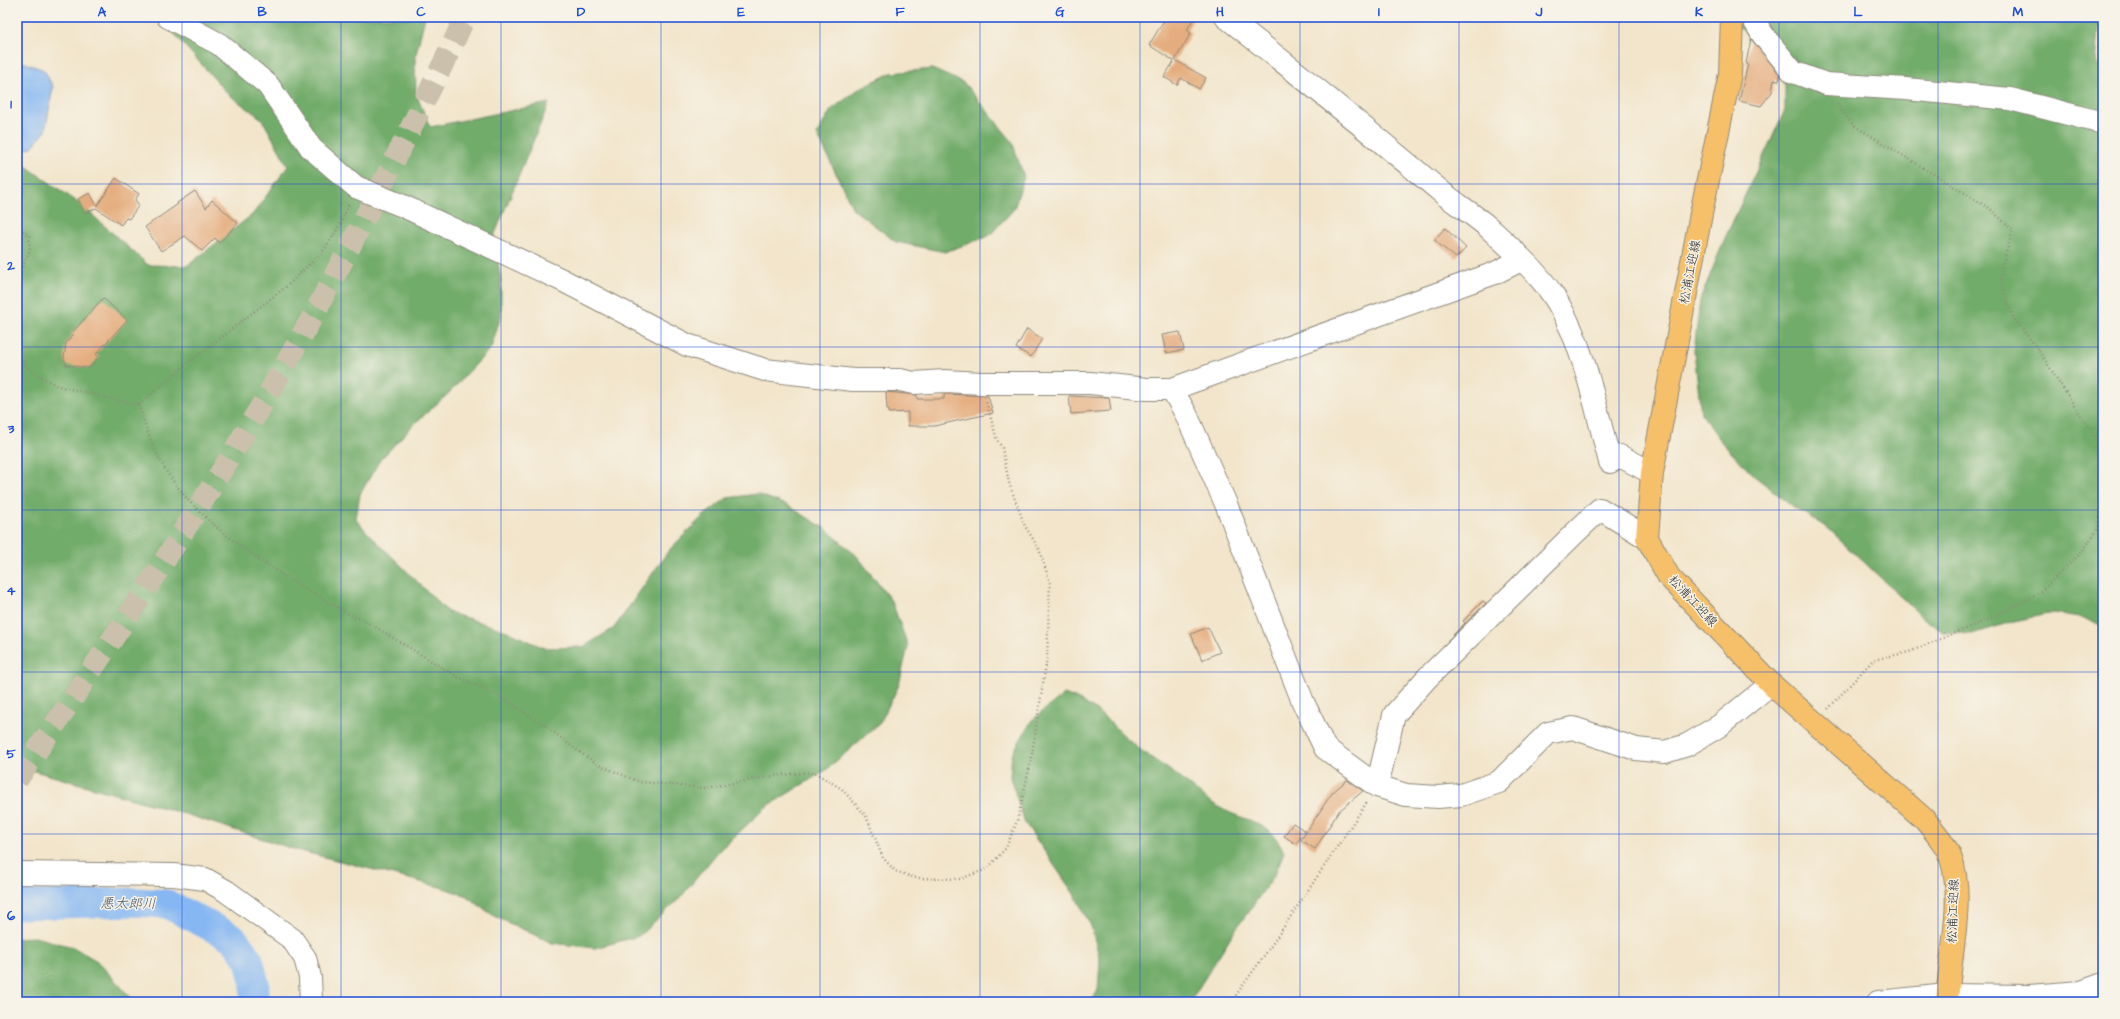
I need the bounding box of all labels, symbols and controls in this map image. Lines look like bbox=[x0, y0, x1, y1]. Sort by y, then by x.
text: A bbox=[98, 3, 107, 21]
text: B bbox=[257, 3, 267, 21]
text: C bbox=[416, 3, 426, 21]
text: D bbox=[577, 3, 586, 21]
text: E bbox=[737, 3, 745, 21]
text: F bbox=[895, 3, 905, 21]
text: G bbox=[1055, 3, 1065, 21]
text: H bbox=[1216, 3, 1224, 21]
text: I bbox=[1378, 3, 1380, 21]
text: J bbox=[1535, 3, 1543, 21]
text: K bbox=[1695, 3, 1703, 21]
text: L bbox=[1853, 3, 1863, 21]
text: M bbox=[2013, 3, 2024, 21]
text: 1 bbox=[10, 95, 12, 113]
street label: 松浦江迎線 bbox=[1675, 237, 1705, 306]
text: 2 bbox=[6, 257, 15, 275]
text: 3 bbox=[7, 420, 15, 438]
street label: 松浦江迎線 bbox=[1664, 571, 1722, 632]
text: 4 bbox=[7, 582, 16, 600]
text: 5 bbox=[6, 745, 16, 763]
street label: 松浦江迎線 bbox=[1943, 877, 1963, 944]
water label: 悪太郎川 bbox=[100, 894, 156, 914]
text: 6 bbox=[7, 907, 16, 925]

